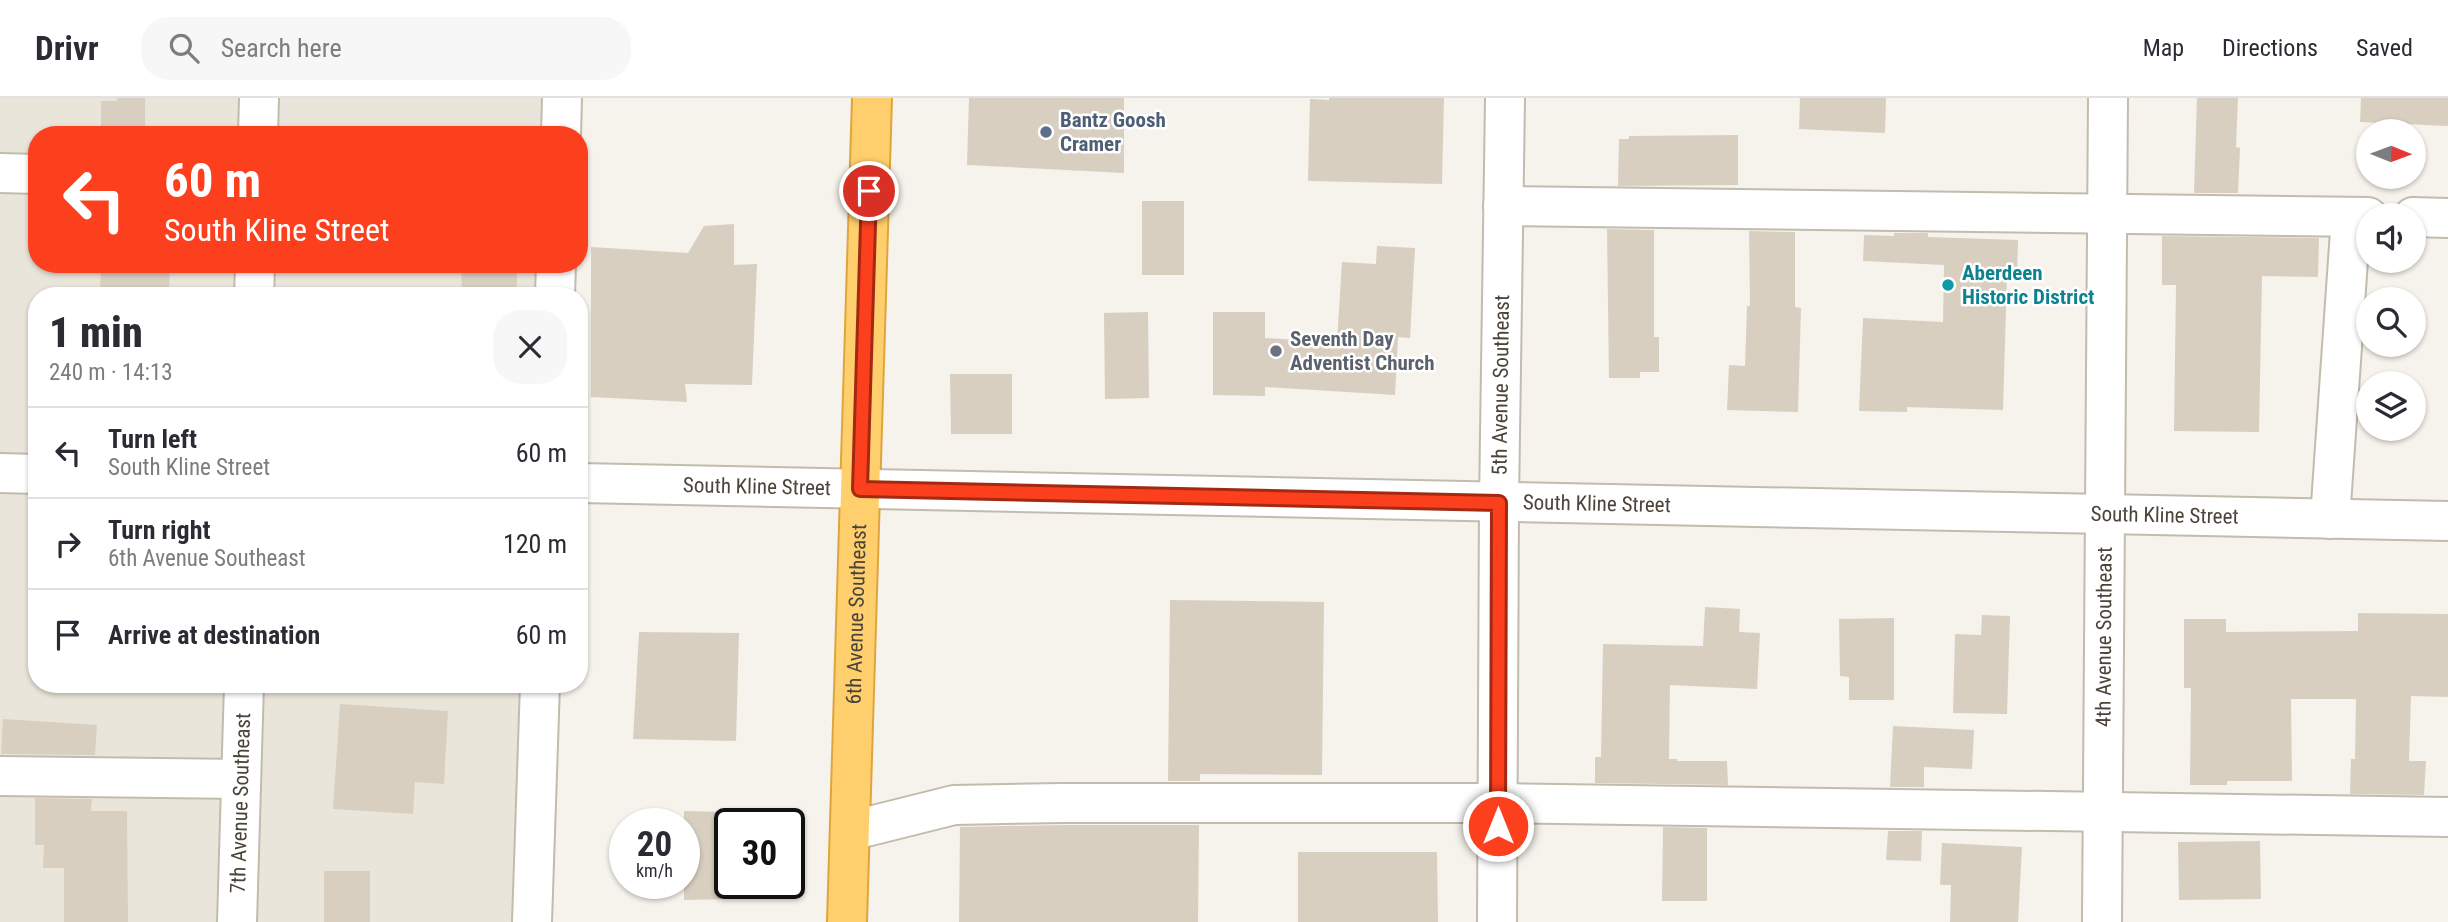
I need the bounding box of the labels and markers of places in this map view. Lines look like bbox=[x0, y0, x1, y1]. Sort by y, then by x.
place label: Bantz Goosh Cramer bbox=[1060, 108, 1166, 156]
marker: Bantz Goosh Cramer bbox=[1038, 124, 1054, 140]
pin bbox=[839, 161, 899, 221]
place label: Aberdeen Historic District bbox=[1962, 261, 2095, 309]
marker: Aberdeen Historic District bbox=[1940, 277, 1956, 293]
place label: Seventh Day Adventist Church bbox=[1290, 327, 1435, 375]
marker: Seventh Day Adventist Church bbox=[1268, 343, 1284, 359]

